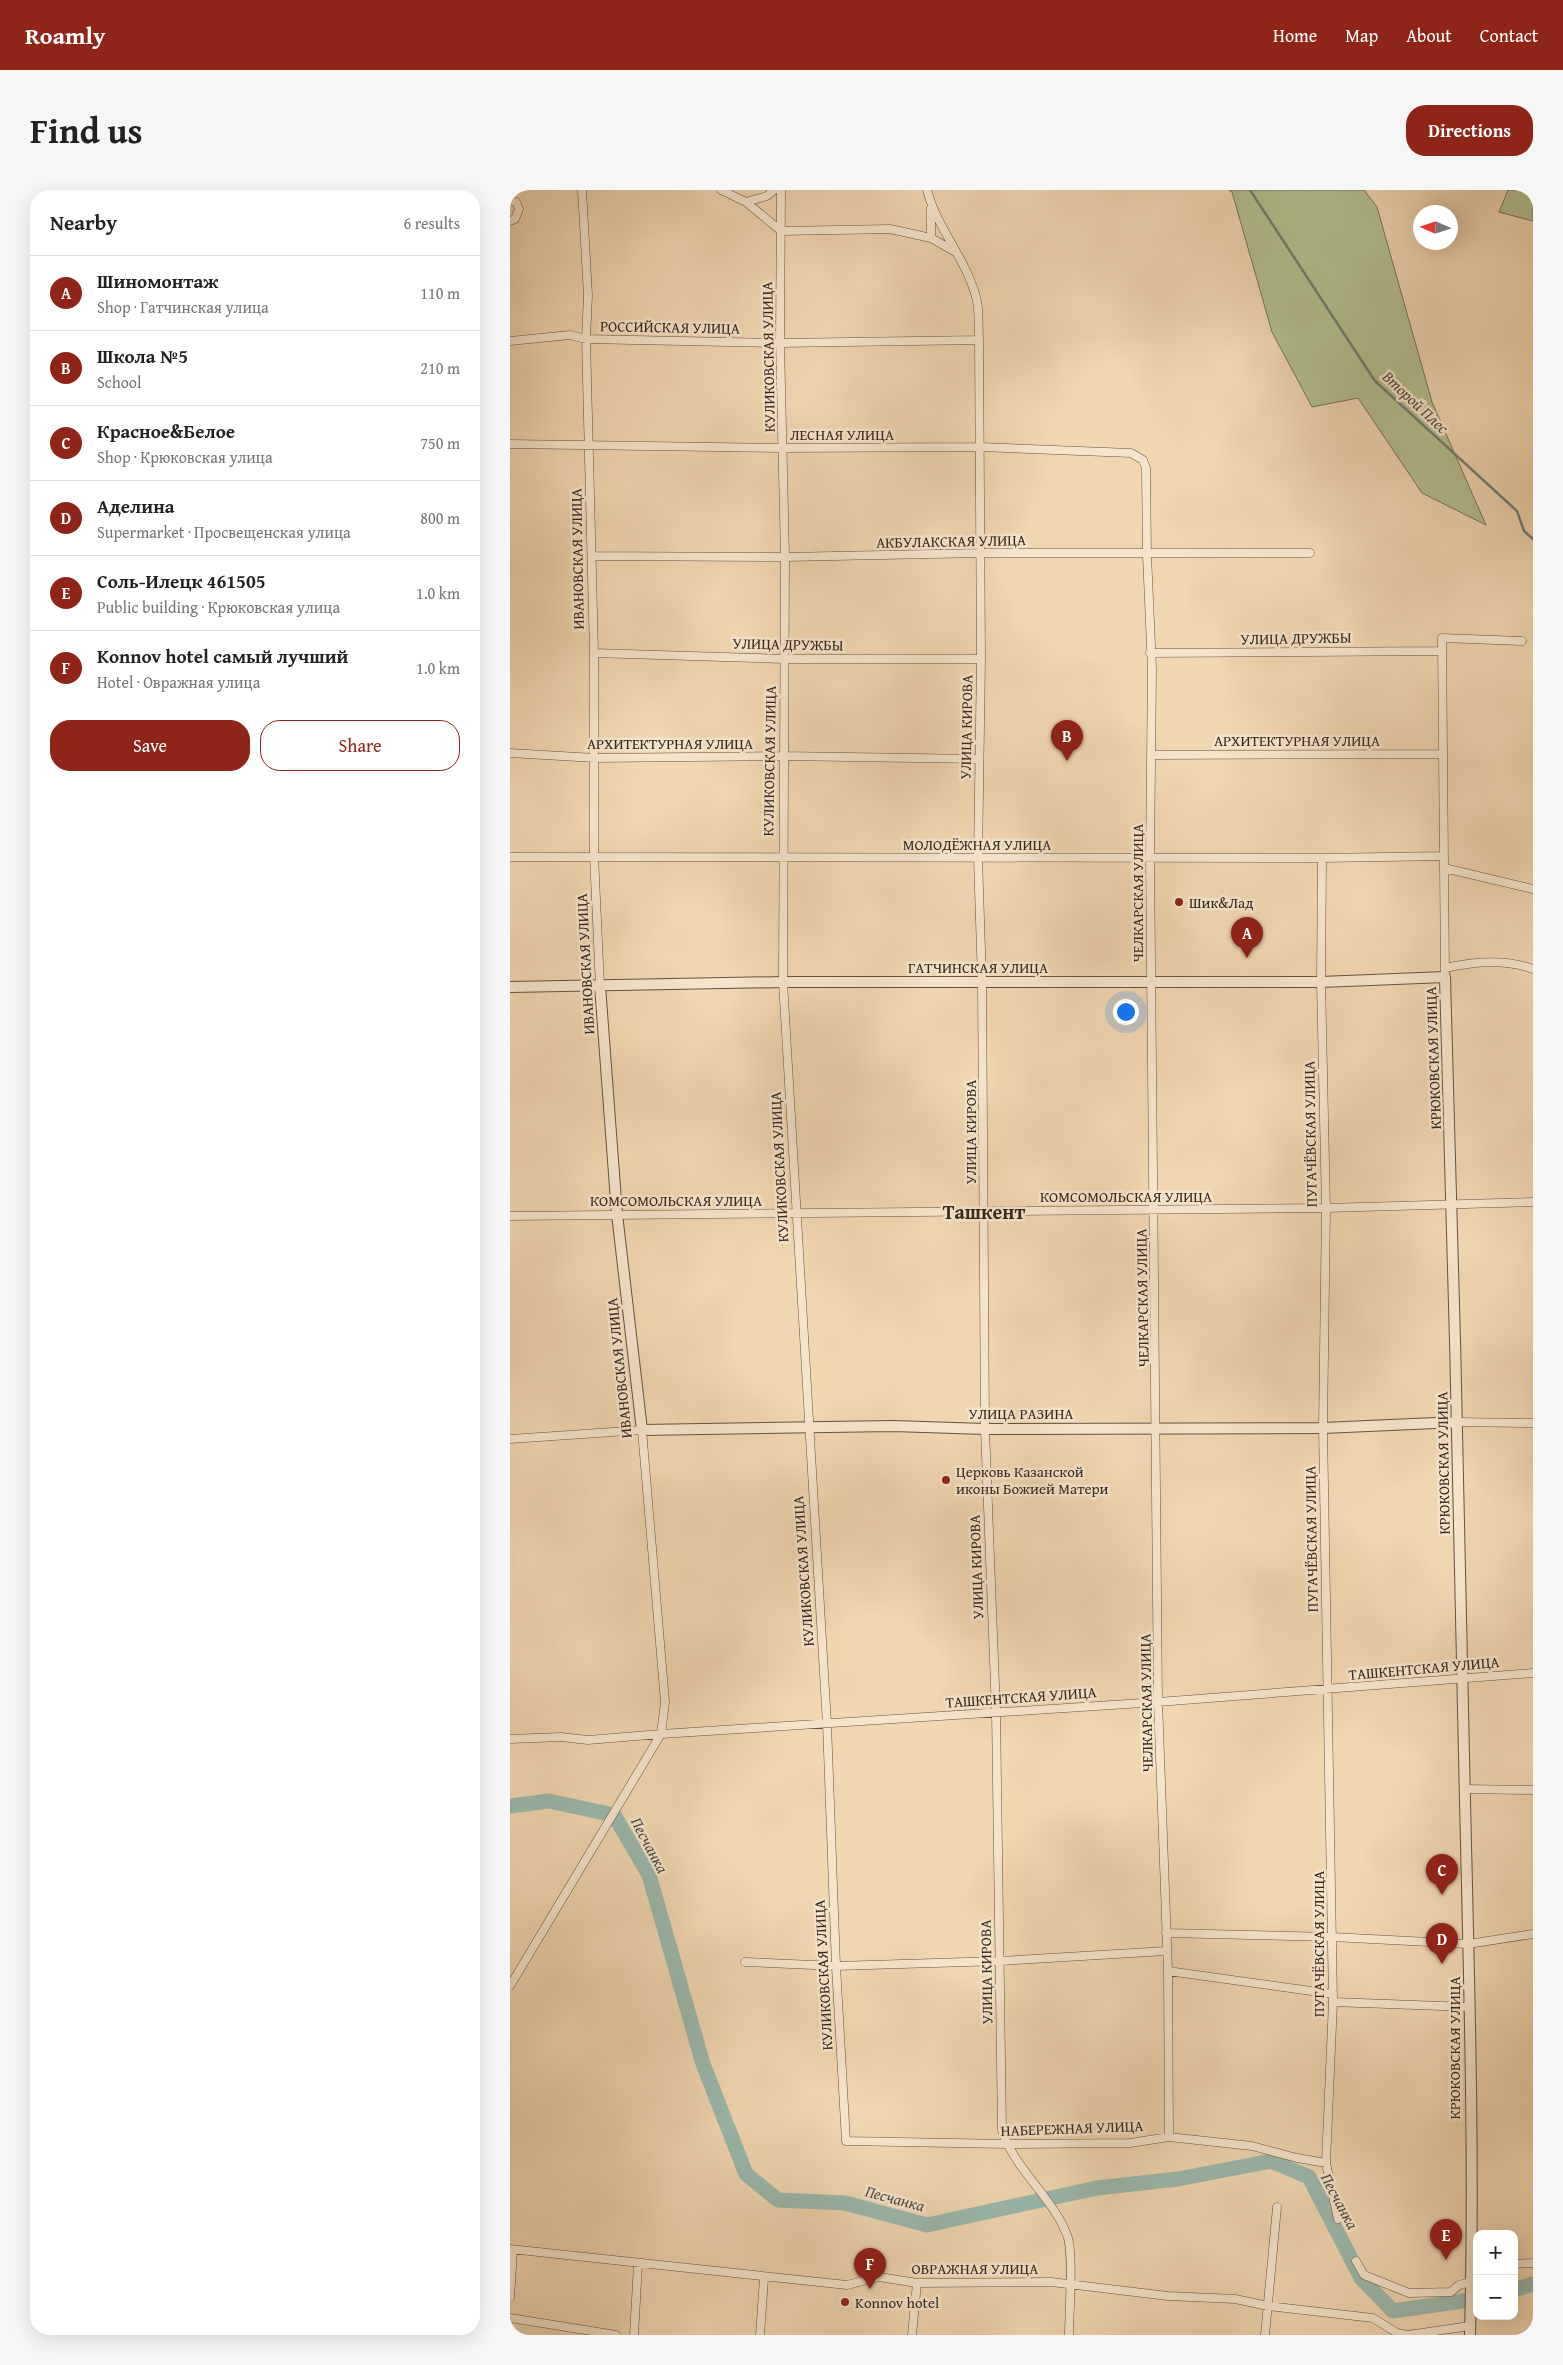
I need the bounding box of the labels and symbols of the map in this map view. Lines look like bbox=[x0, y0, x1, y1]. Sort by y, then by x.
north arrow bbox=[1413, 205, 1458, 250]
street label: КУЛИКОВСКАЯ УЛИЦА bbox=[756, 281, 780, 433]
street label: РОССИЙСКАЯ УЛИЦА bbox=[600, 315, 740, 339]
water label: Второй Плес bbox=[1377, 364, 1455, 440]
street label: ЛЕСНАЯ УЛИЦА bbox=[790, 424, 894, 445]
street label: ИВАНОВСКАЯ УЛИЦА bbox=[565, 488, 589, 630]
street label: АКБУЛАКСКАЯ УЛИЦА bbox=[876, 529, 1026, 553]
street label: УЛИЦА ДРУЖБЫ bbox=[1240, 627, 1352, 649]
street label: УЛИЦА ДРУЖБЫ bbox=[732, 633, 844, 655]
street label: УЛИЦА КИРОВА bbox=[955, 674, 977, 780]
street label: КУЛИКОВСКАЯ УЛИЦА bbox=[757, 685, 781, 837]
pin: B bbox=[1051, 720, 1083, 761]
street label: АРХИТЕКТУРНАЯ УЛИЦА bbox=[1214, 730, 1380, 751]
street label: АРХИТЕКТУРНАЯ УЛИЦА bbox=[587, 733, 753, 754]
street label: ЧЕЛКАРСКАЯ УЛИЦА bbox=[1127, 824, 1148, 962]
street label: МОЛОДЁЖНАЯ УЛИЦА bbox=[903, 834, 1051, 855]
place label: Шик&Лад bbox=[1189, 892, 1253, 913]
street label: ИВАНОВСКАЯ УЛИЦА bbox=[571, 893, 599, 1035]
marker: Шик&Лад bbox=[1173, 896, 1185, 908]
pin: A bbox=[1231, 917, 1263, 958]
street label: ГАТЧИНСКАЯ УЛИЦА bbox=[908, 957, 1048, 978]
street label: КРЮКОВСКАЯ УЛИЦА bbox=[1420, 986, 1446, 1130]
your location bbox=[1113, 999, 1139, 1025]
street label: ПУГАЧЁВСКАЯ УЛИЦА bbox=[1298, 1061, 1322, 1207]
street label: УЛИЦА КИРОВА bbox=[960, 1080, 981, 1184]
street label: КУЛИКОВСКАЯ УЛИЦА bbox=[765, 1091, 793, 1243]
street label: КОМСОМОЛЬСКАЯ УЛИЦА bbox=[1040, 1186, 1212, 1207]
street label: КОМСОМОЛЬСКАЯ УЛИЦА bbox=[590, 1190, 762, 1211]
district label: Ташкент bbox=[943, 1197, 1026, 1226]
street label: ЧЕЛКАРСКАЯ УЛИЦА bbox=[1130, 1228, 1154, 1368]
street label: ИВАНОВСКАЯ УЛИЦА bbox=[601, 1297, 637, 1439]
street label: КРЮКОВСКАЯ УЛИЦА bbox=[1431, 1391, 1455, 1535]
street label: УЛИЦА РАЗИНА bbox=[969, 1403, 1073, 1424]
place label: Церковь Казанской иконы Божией Матери bbox=[956, 1461, 1109, 1499]
street label: ПУГАЧЁВСКАЯ УЛИЦА bbox=[1299, 1466, 1323, 1612]
marker: Церковь Казанской иконы Божией Матери bbox=[940, 1474, 952, 1486]
street label: КУЛИКОВСКАЯ УЛИЦА bbox=[787, 1495, 819, 1647]
street label: УЛИЦА КИРОВА bbox=[964, 1514, 988, 1620]
street label: ЧЕЛКАРСКАЯ УЛИЦА bbox=[1134, 1633, 1158, 1773]
street label: ТАШКЕНТСКАЯ УЛИЦА bbox=[1348, 1651, 1500, 1685]
street label: ТАШКЕНТСКАЯ УЛИЦА bbox=[945, 1681, 1097, 1713]
water label: Песчанка bbox=[625, 1813, 675, 1878]
pin: C bbox=[1426, 1854, 1458, 1895]
street label: ПУГАЧЁВСКАЯ УЛИЦА bbox=[1308, 1871, 1329, 2017]
street label: КУЛИКОВСКАЯ УЛИЦА bbox=[809, 1899, 837, 2051]
street label: УЛИЦА КИРОВА bbox=[975, 1919, 997, 2025]
pin: D bbox=[1426, 1923, 1458, 1964]
street label: КРЮКОВСКАЯ УЛИЦА bbox=[1444, 1976, 1465, 2120]
street label: НАБЕРЕЖНАЯ УЛИЦА bbox=[1000, 2115, 1144, 2141]
water label: Песчанка bbox=[1315, 2169, 1365, 2234]
water label: Песчанка bbox=[863, 2179, 928, 2218]
pin: E bbox=[1430, 2219, 1462, 2260]
pin: F bbox=[854, 2248, 886, 2289]
street label: ОВРАЖНАЯ УЛИЦА bbox=[912, 2258, 1038, 2279]
place label: Konnov hotel bbox=[855, 2292, 939, 2313]
marker: Konnov hotel bbox=[839, 2296, 851, 2308]

